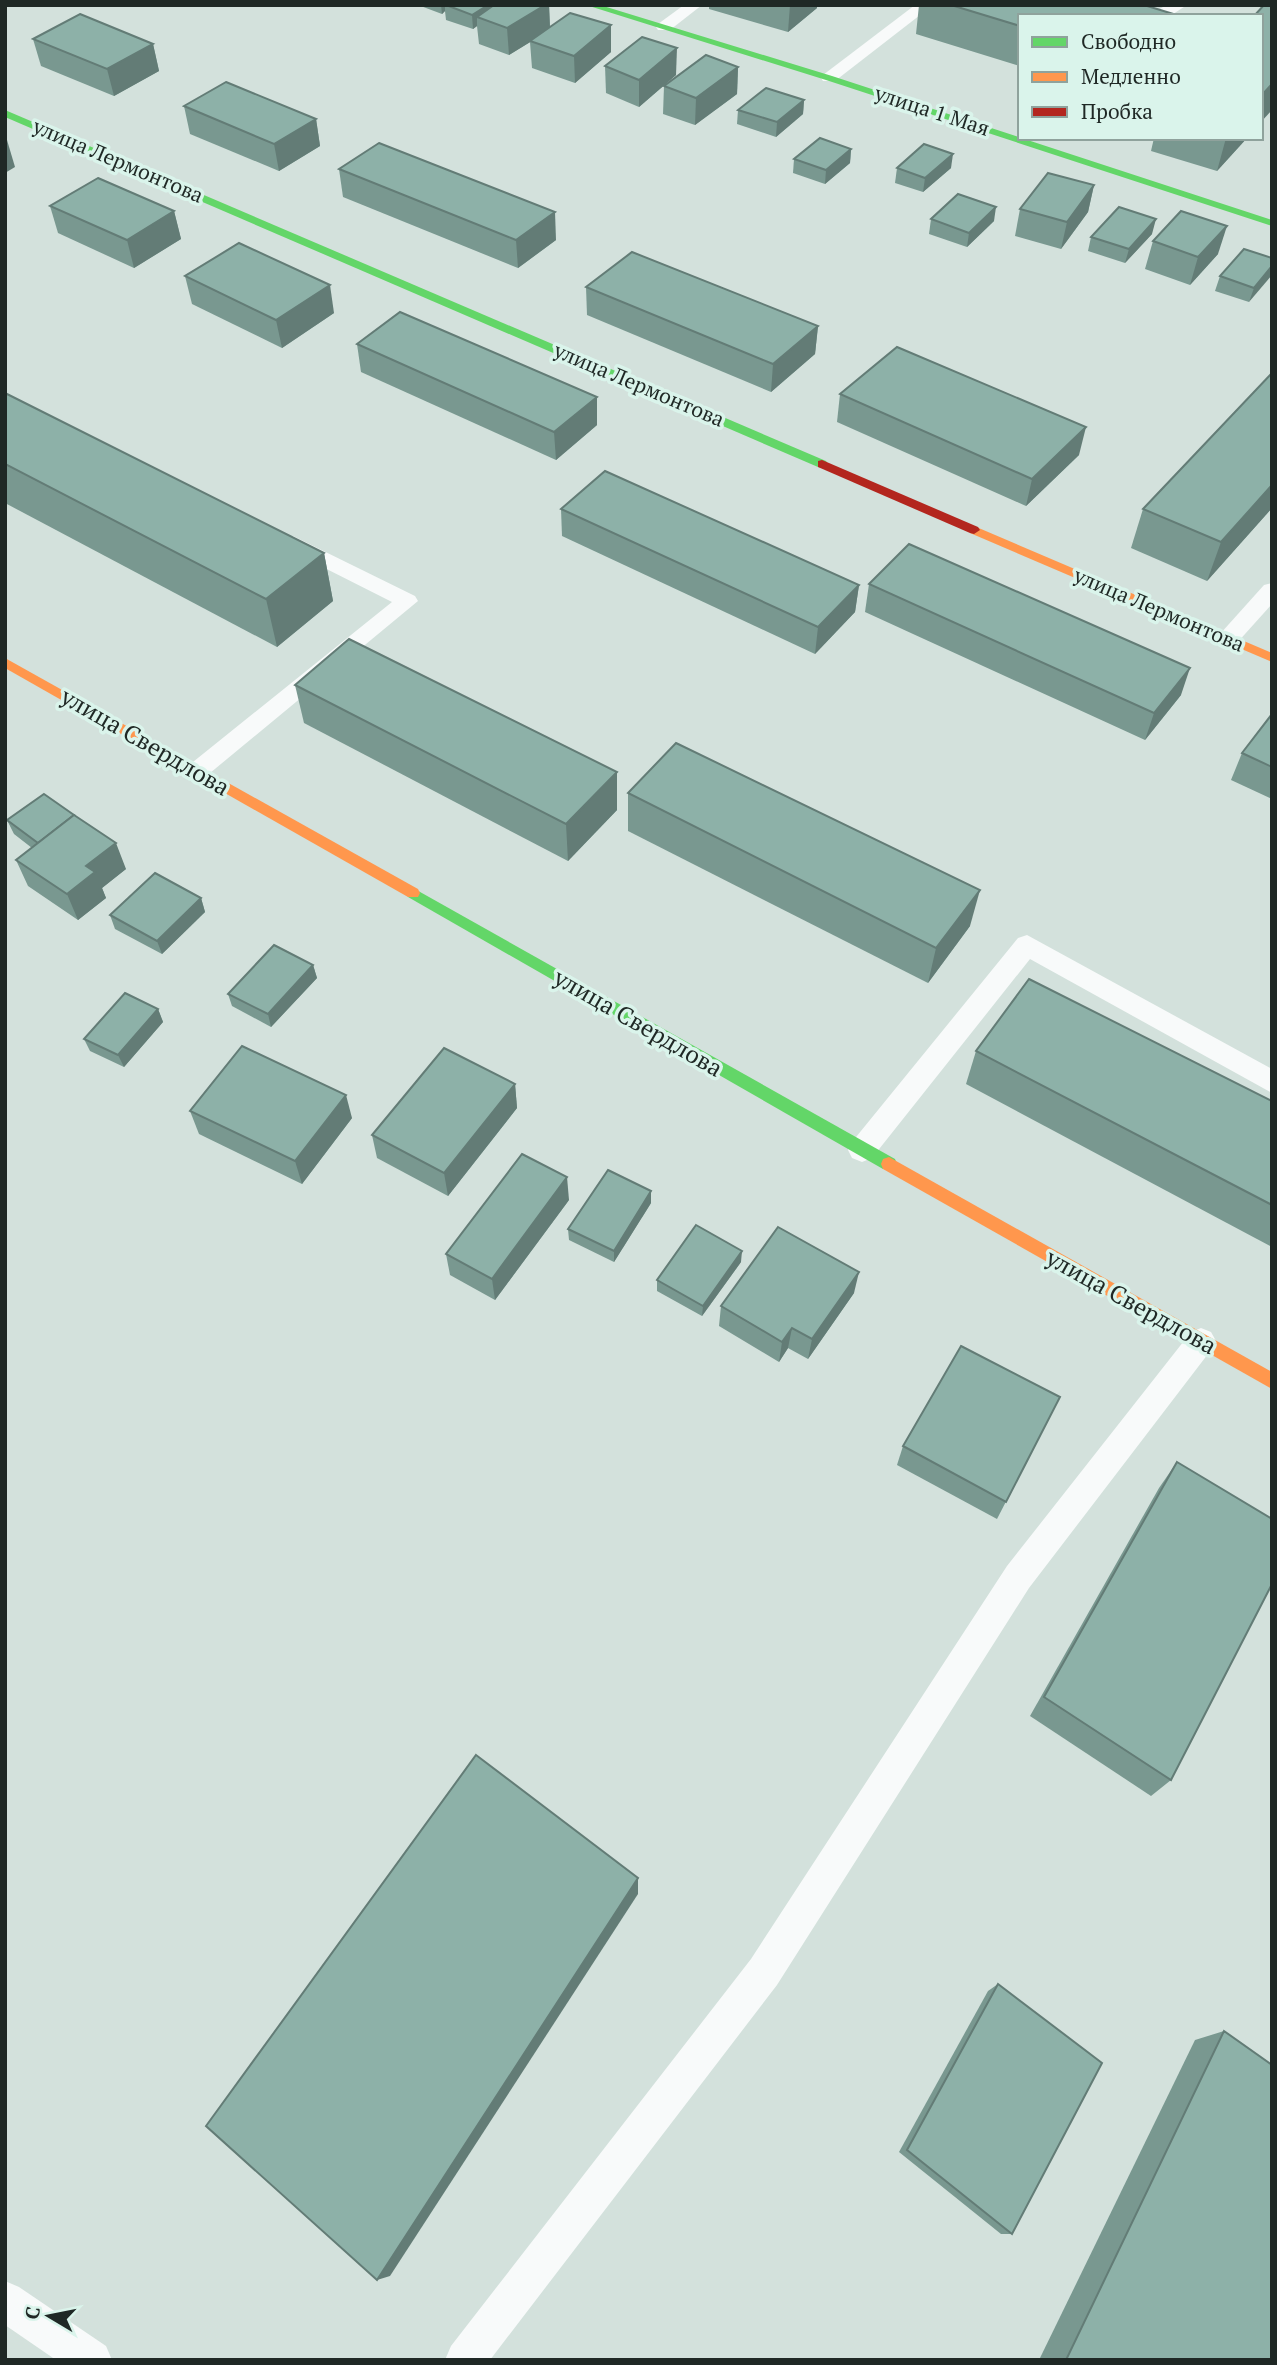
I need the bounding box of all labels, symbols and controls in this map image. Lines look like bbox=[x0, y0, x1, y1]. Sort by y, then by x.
legend bbox=[1018, 14, 1263, 140]
text: Свободно bbox=[1081, 27, 1176, 55]
text: Медленно bbox=[1081, 62, 1181, 90]
street label: улица 1 Мая bbox=[870, 78, 993, 142]
text: Пробка bbox=[1081, 97, 1153, 125]
street label: улица Лермонтова bbox=[28, 111, 208, 209]
street label: улица Лермонтова bbox=[549, 335, 729, 433]
street label: улица Лермонтова bbox=[1069, 560, 1249, 658]
street label: улица Свердлова bbox=[54, 679, 236, 803]
street label: улица Свердлова bbox=[547, 960, 729, 1084]
street label: улица Свердлова bbox=[1040, 1241, 1222, 1361]
north arrow bbox=[14, 2281, 84, 2351]
text: С bbox=[18, 2305, 45, 2321]

